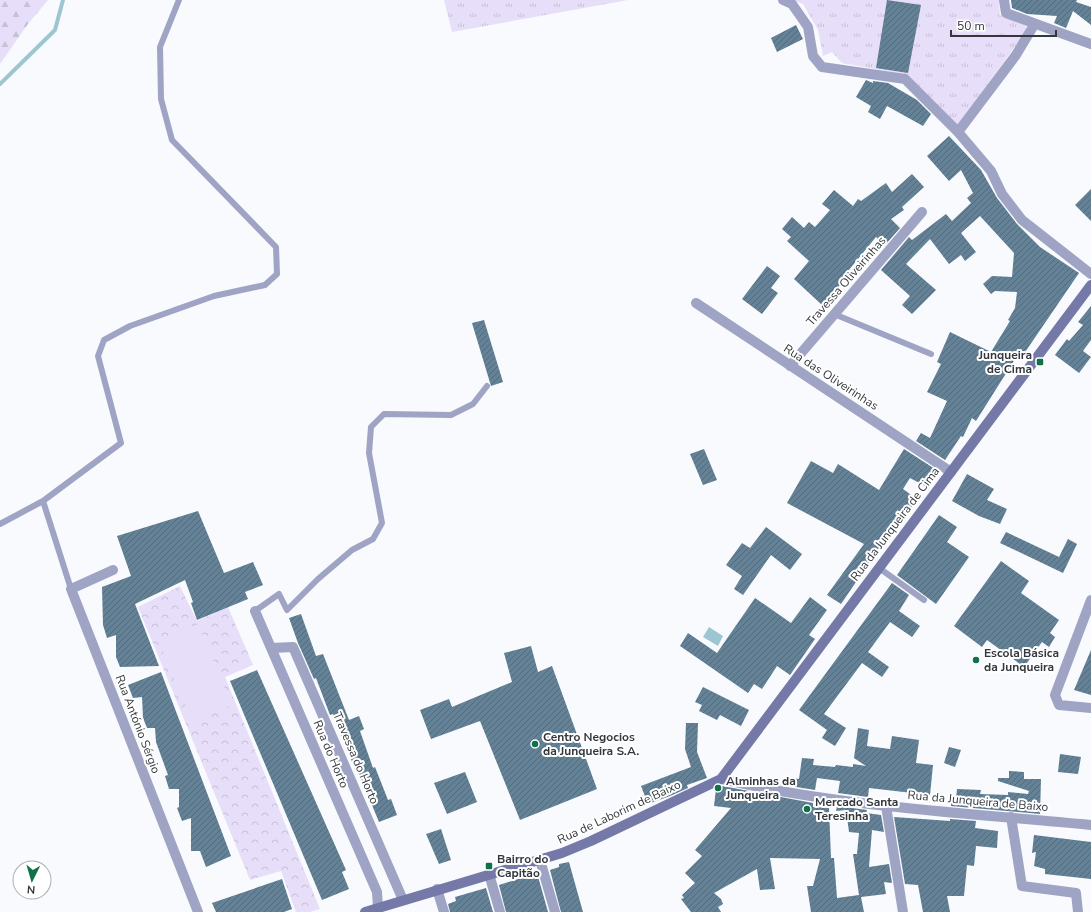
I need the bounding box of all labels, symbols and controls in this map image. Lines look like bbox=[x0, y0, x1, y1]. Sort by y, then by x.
scale bar bbox=[951, 12, 1056, 38]
text: 50 m bbox=[957, 18, 985, 34]
street label: Travessa Oliveirinhas bbox=[803, 233, 890, 329]
street label: Rua das Oliveirinhas bbox=[780, 340, 882, 414]
place label: Junqueira de Cima bbox=[978, 347, 1032, 377]
marker: Junqueira de Cima bbox=[1035, 357, 1045, 367]
street label: Rua da Junqueira de Cima bbox=[847, 464, 943, 584]
place label: Escola Básica da Junqueira bbox=[984, 645, 1059, 675]
marker: Escola Básica da Junqueira bbox=[971, 655, 981, 665]
street label: Rua António Sérgio bbox=[112, 672, 164, 776]
street label: Travessa do Horto bbox=[329, 710, 383, 807]
street label: Rua do Horto bbox=[310, 718, 353, 791]
place label: Centro Negocios da Junqueira S.A. bbox=[543, 729, 639, 759]
marker: Centro Negocios da Junqueira S.A. bbox=[530, 739, 540, 749]
place label: Alminhas da Junqueira bbox=[725, 773, 796, 803]
street label: Rua de Laborim de Baixo bbox=[555, 776, 683, 848]
marker: Alminhas da Junqueira bbox=[713, 783, 723, 793]
street label: Rua da Junqueira de Baixo bbox=[907, 787, 1049, 815]
place label: Mercado Santa Teresinha bbox=[815, 794, 898, 824]
marker: Mercado Santa Teresinha bbox=[802, 804, 812, 814]
place label: Bairro do Capitão bbox=[497, 851, 549, 881]
north arrow bbox=[12, 860, 52, 900]
marker: Bairro do Capitão bbox=[484, 861, 494, 871]
text: N bbox=[26, 882, 36, 897]

